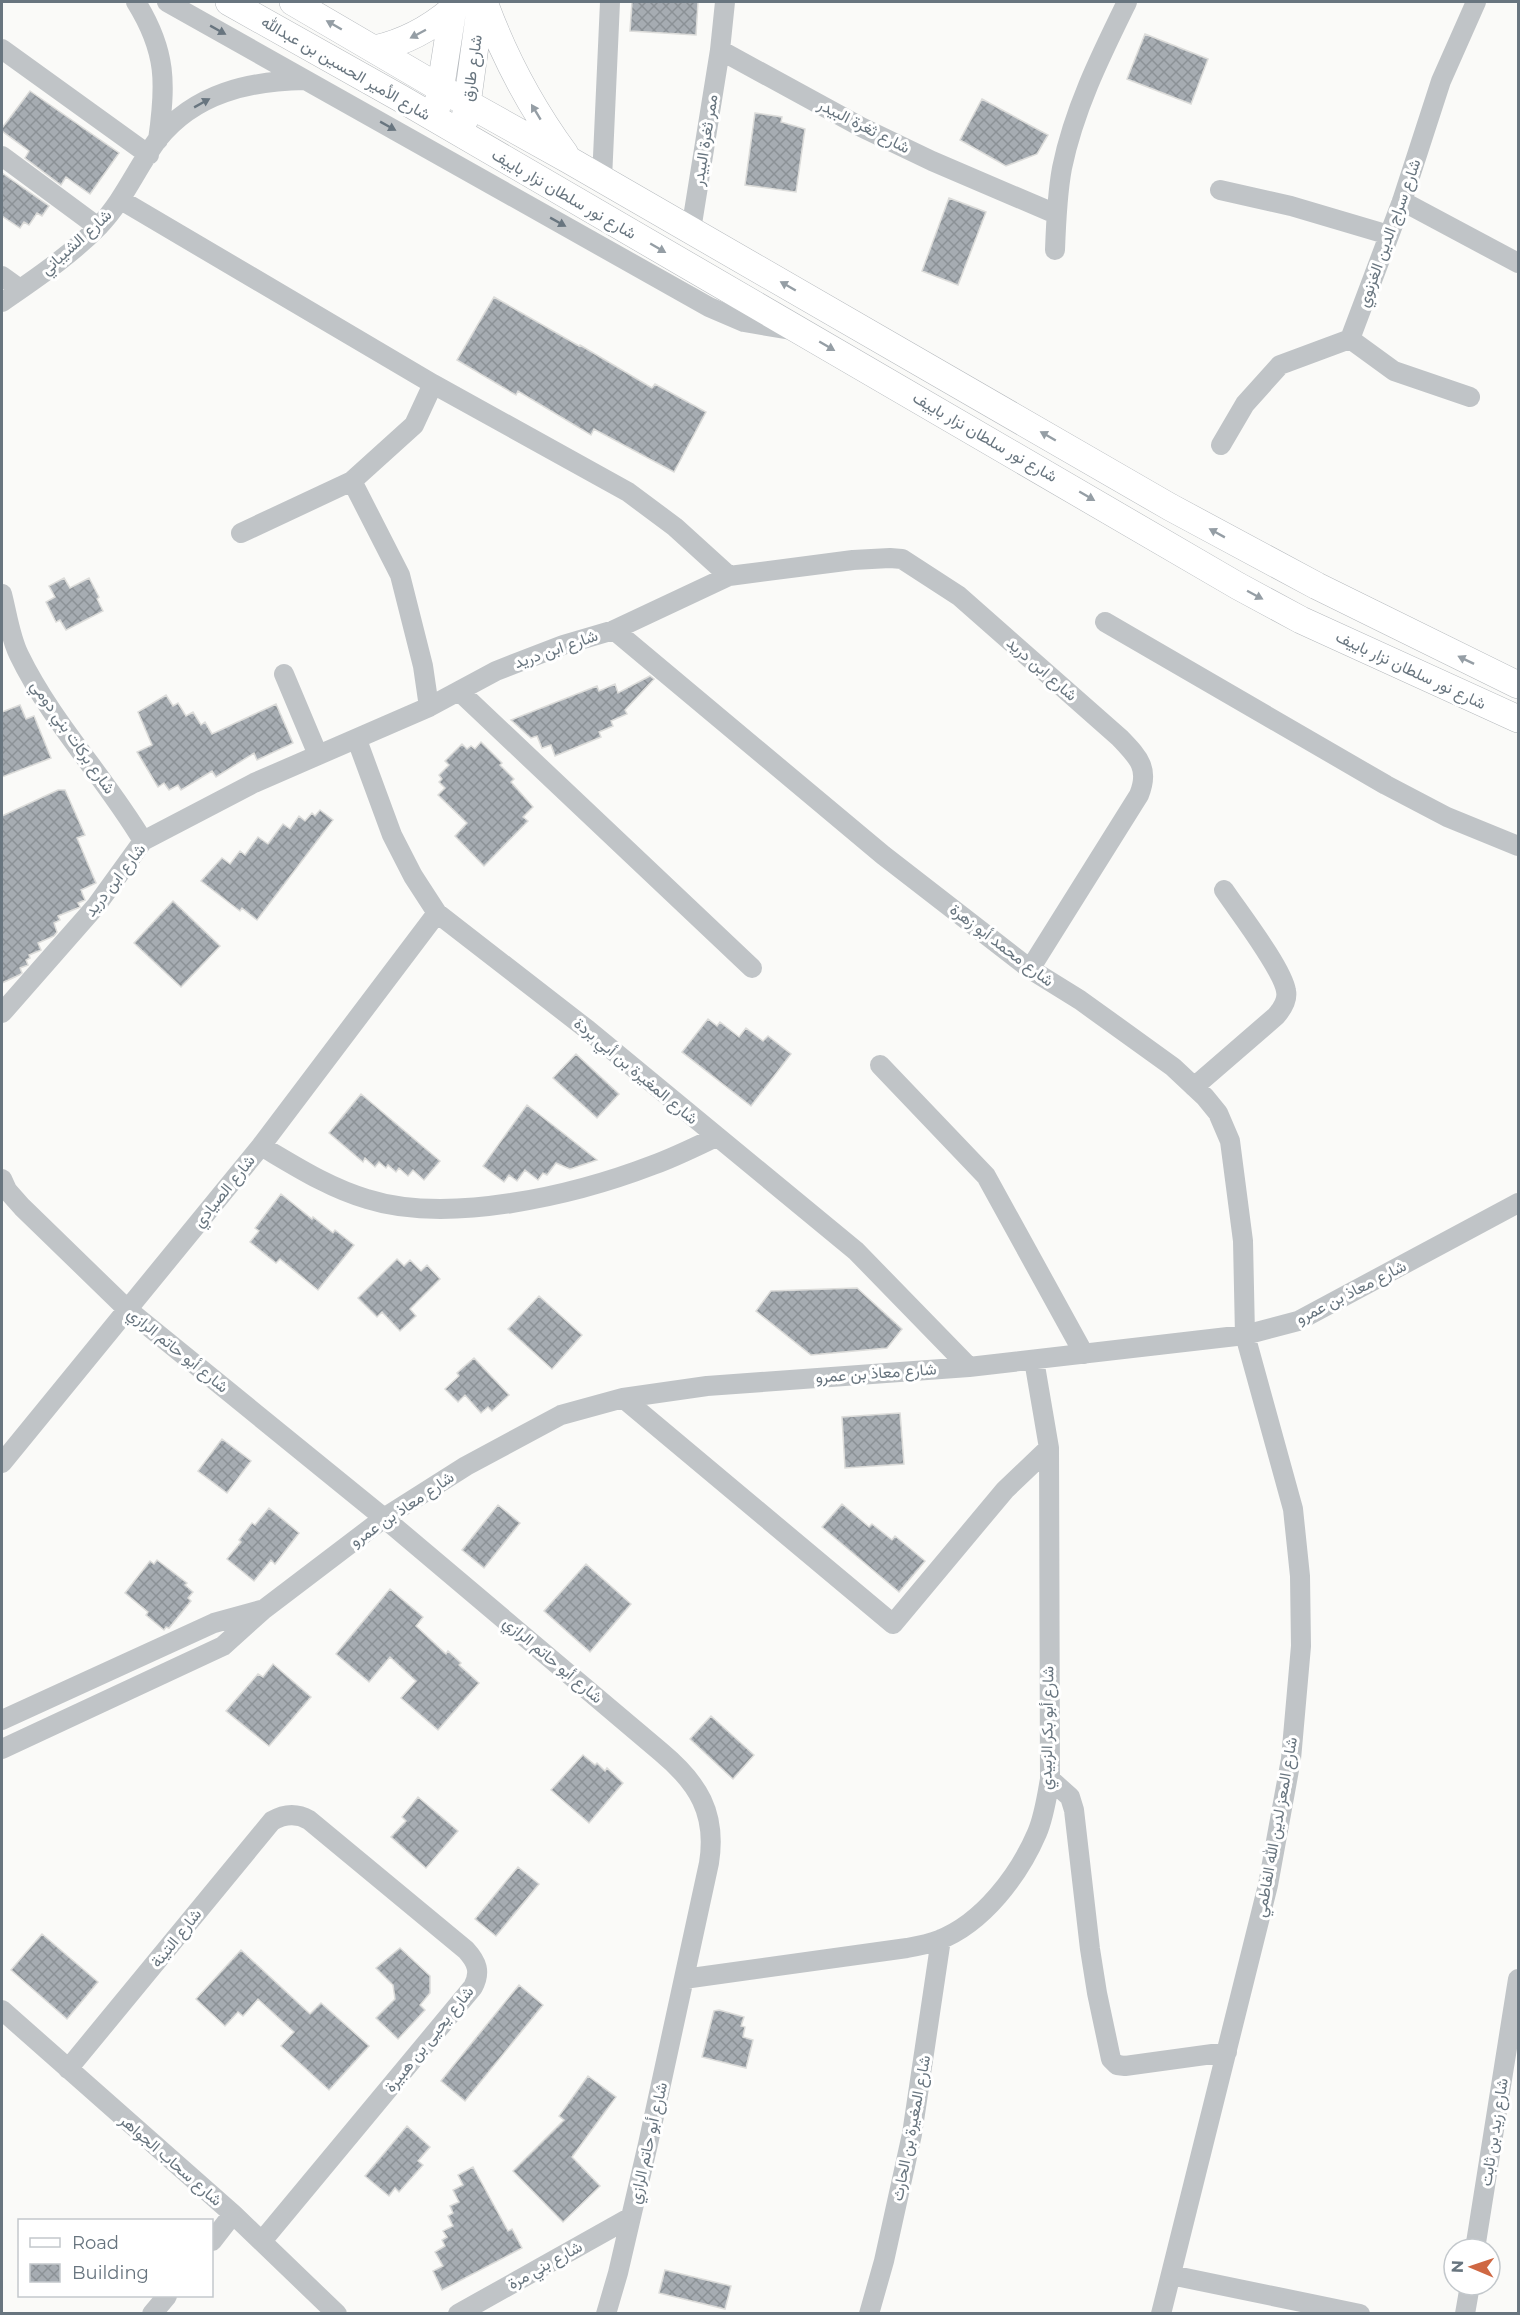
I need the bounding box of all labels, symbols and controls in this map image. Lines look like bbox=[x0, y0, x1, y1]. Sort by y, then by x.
street label: شارع الأمير الحسين بن عبدالله bbox=[257, 12, 434, 126]
one-way arrow bbox=[326, 20, 342, 31]
one-way arrow bbox=[210, 25, 227, 35]
one-way arrow bbox=[409, 29, 426, 39]
street label: شارع طارق bbox=[458, 33, 488, 103]
street label: ممر ثغرة البيدر bbox=[688, 93, 723, 188]
street label: شارع ثغرة البيدر bbox=[813, 94, 913, 159]
one-way arrow bbox=[194, 98, 211, 108]
one-way arrow bbox=[530, 104, 541, 120]
one-way arrow bbox=[380, 121, 397, 131]
street label: شارع نور سلطان نزار باييف bbox=[487, 145, 640, 245]
street label: شارع سراج الدين الغزنوي bbox=[1353, 156, 1428, 311]
street label: شارع الشيباني bbox=[37, 205, 118, 282]
one-way arrow bbox=[550, 216, 566, 227]
one-way arrow bbox=[650, 243, 667, 253]
one-way arrow bbox=[780, 281, 796, 292]
one-way arrow bbox=[819, 341, 836, 351]
street label: شارع نور سلطان نزار باييف bbox=[908, 388, 1061, 488]
one-way arrow bbox=[1040, 431, 1056, 442]
one-way arrow bbox=[1079, 491, 1095, 502]
one-way arrow bbox=[1209, 528, 1226, 538]
one-way arrow bbox=[1247, 590, 1264, 600]
street label: شارع ابن دريد bbox=[512, 626, 601, 674]
street label: شارع نور سلطان نزار باييف bbox=[1332, 627, 1489, 715]
street label: شارع ابن دريد bbox=[1002, 633, 1081, 706]
one-way arrow bbox=[1457, 655, 1474, 664]
street label: شارع بركات بني دومي bbox=[24, 677, 119, 800]
street label: شارع ابن دريد bbox=[81, 840, 151, 921]
street label: شارع محمد أبو زهرة bbox=[945, 900, 1058, 992]
street label: شارع المغيرة بن أبي بردة bbox=[568, 1014, 702, 1131]
street label: شارع الصيادي bbox=[189, 1151, 262, 1233]
street label: شارع معاذ بن عمرو bbox=[1293, 1256, 1410, 1330]
street label: شارع أبو حاتم الرازي bbox=[121, 1304, 232, 1400]
street label: شارع معاذ بن عمرو bbox=[815, 1359, 937, 1389]
street label: شارع معاذ بن عمرو bbox=[346, 1467, 459, 1552]
street label: شارع أبو حاتم الرازي bbox=[497, 1613, 607, 1710]
street label: شارع أبو بكر الزبيدي bbox=[1036, 1666, 1062, 1790]
street label: شارع المعز لدين الله الفاطمي bbox=[1251, 1735, 1305, 1919]
street label: شارع التينة bbox=[147, 1905, 207, 1972]
street label: شارع يحيى بن هبيرة bbox=[380, 1982, 479, 2097]
street label: شارع المغيرة بن الحارث bbox=[888, 2054, 936, 2203]
street label: شارع زيد بن ثابت bbox=[1476, 2077, 1514, 2188]
street label: شارع أبو حاتم الرازي bbox=[625, 2080, 675, 2207]
street label: شارع سحاب الجواهر bbox=[114, 2110, 226, 2211]
legend bbox=[18, 2219, 213, 2297]
text: Road bbox=[72, 2232, 119, 2254]
street label: شارع بني مرة bbox=[505, 2237, 587, 2297]
north arrow bbox=[1442, 2237, 1502, 2297]
text: N bbox=[1448, 2260, 1467, 2273]
text: Building bbox=[72, 2262, 149, 2284]

